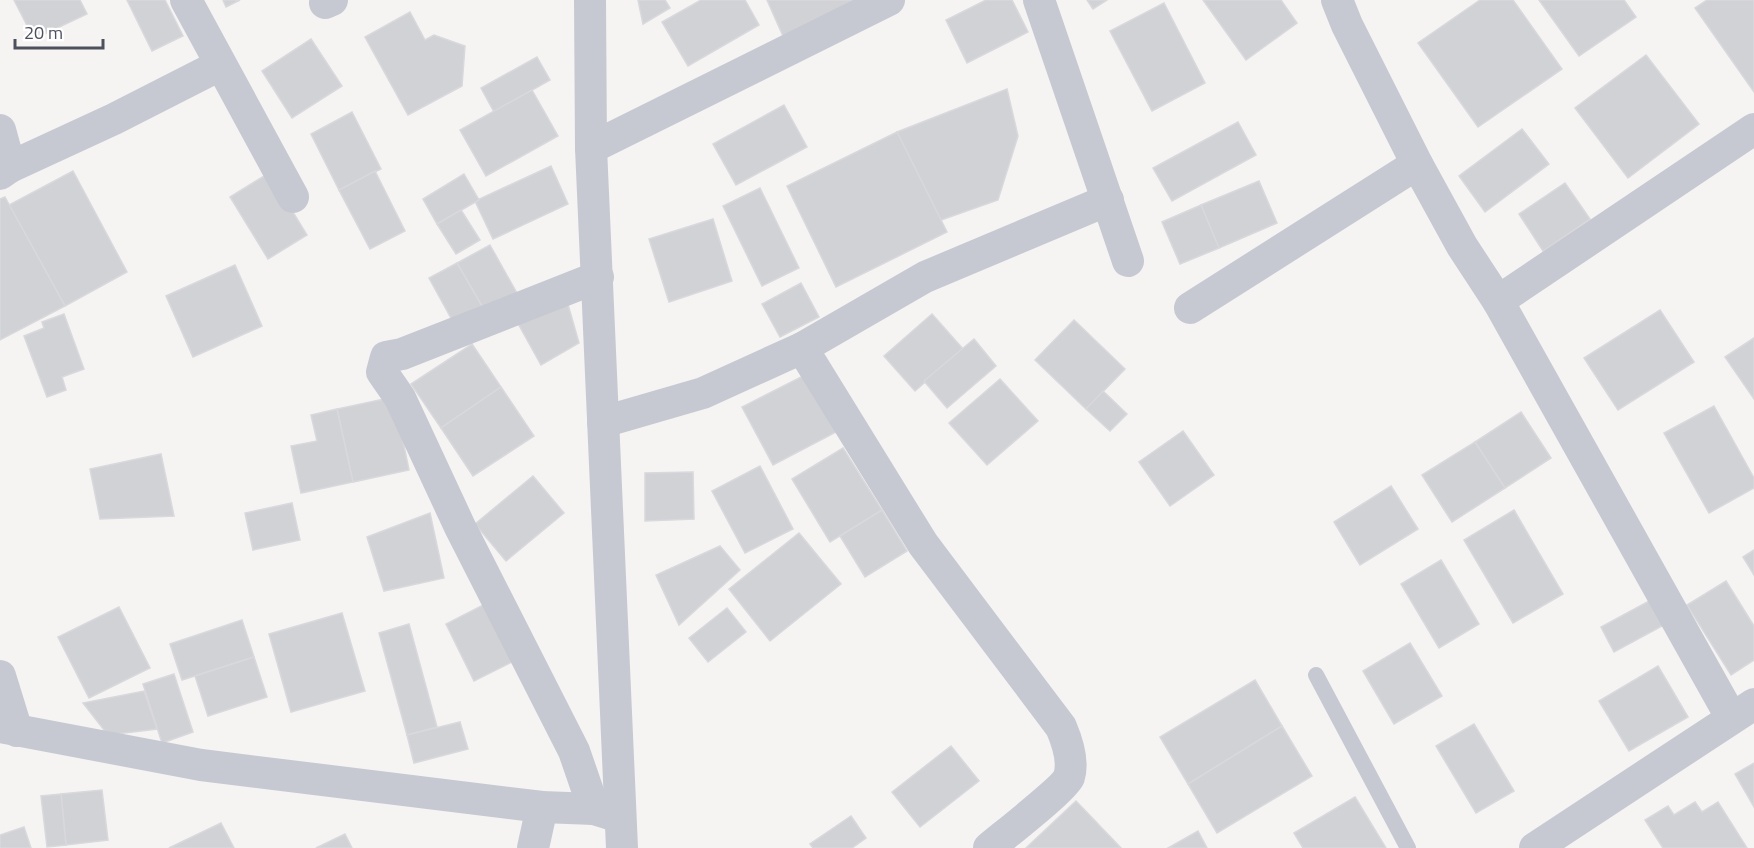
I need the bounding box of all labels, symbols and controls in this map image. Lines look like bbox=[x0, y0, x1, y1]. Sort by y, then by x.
scale bar bbox=[15, 12, 104, 50]
text: 20 m bbox=[24, 19, 63, 46]

